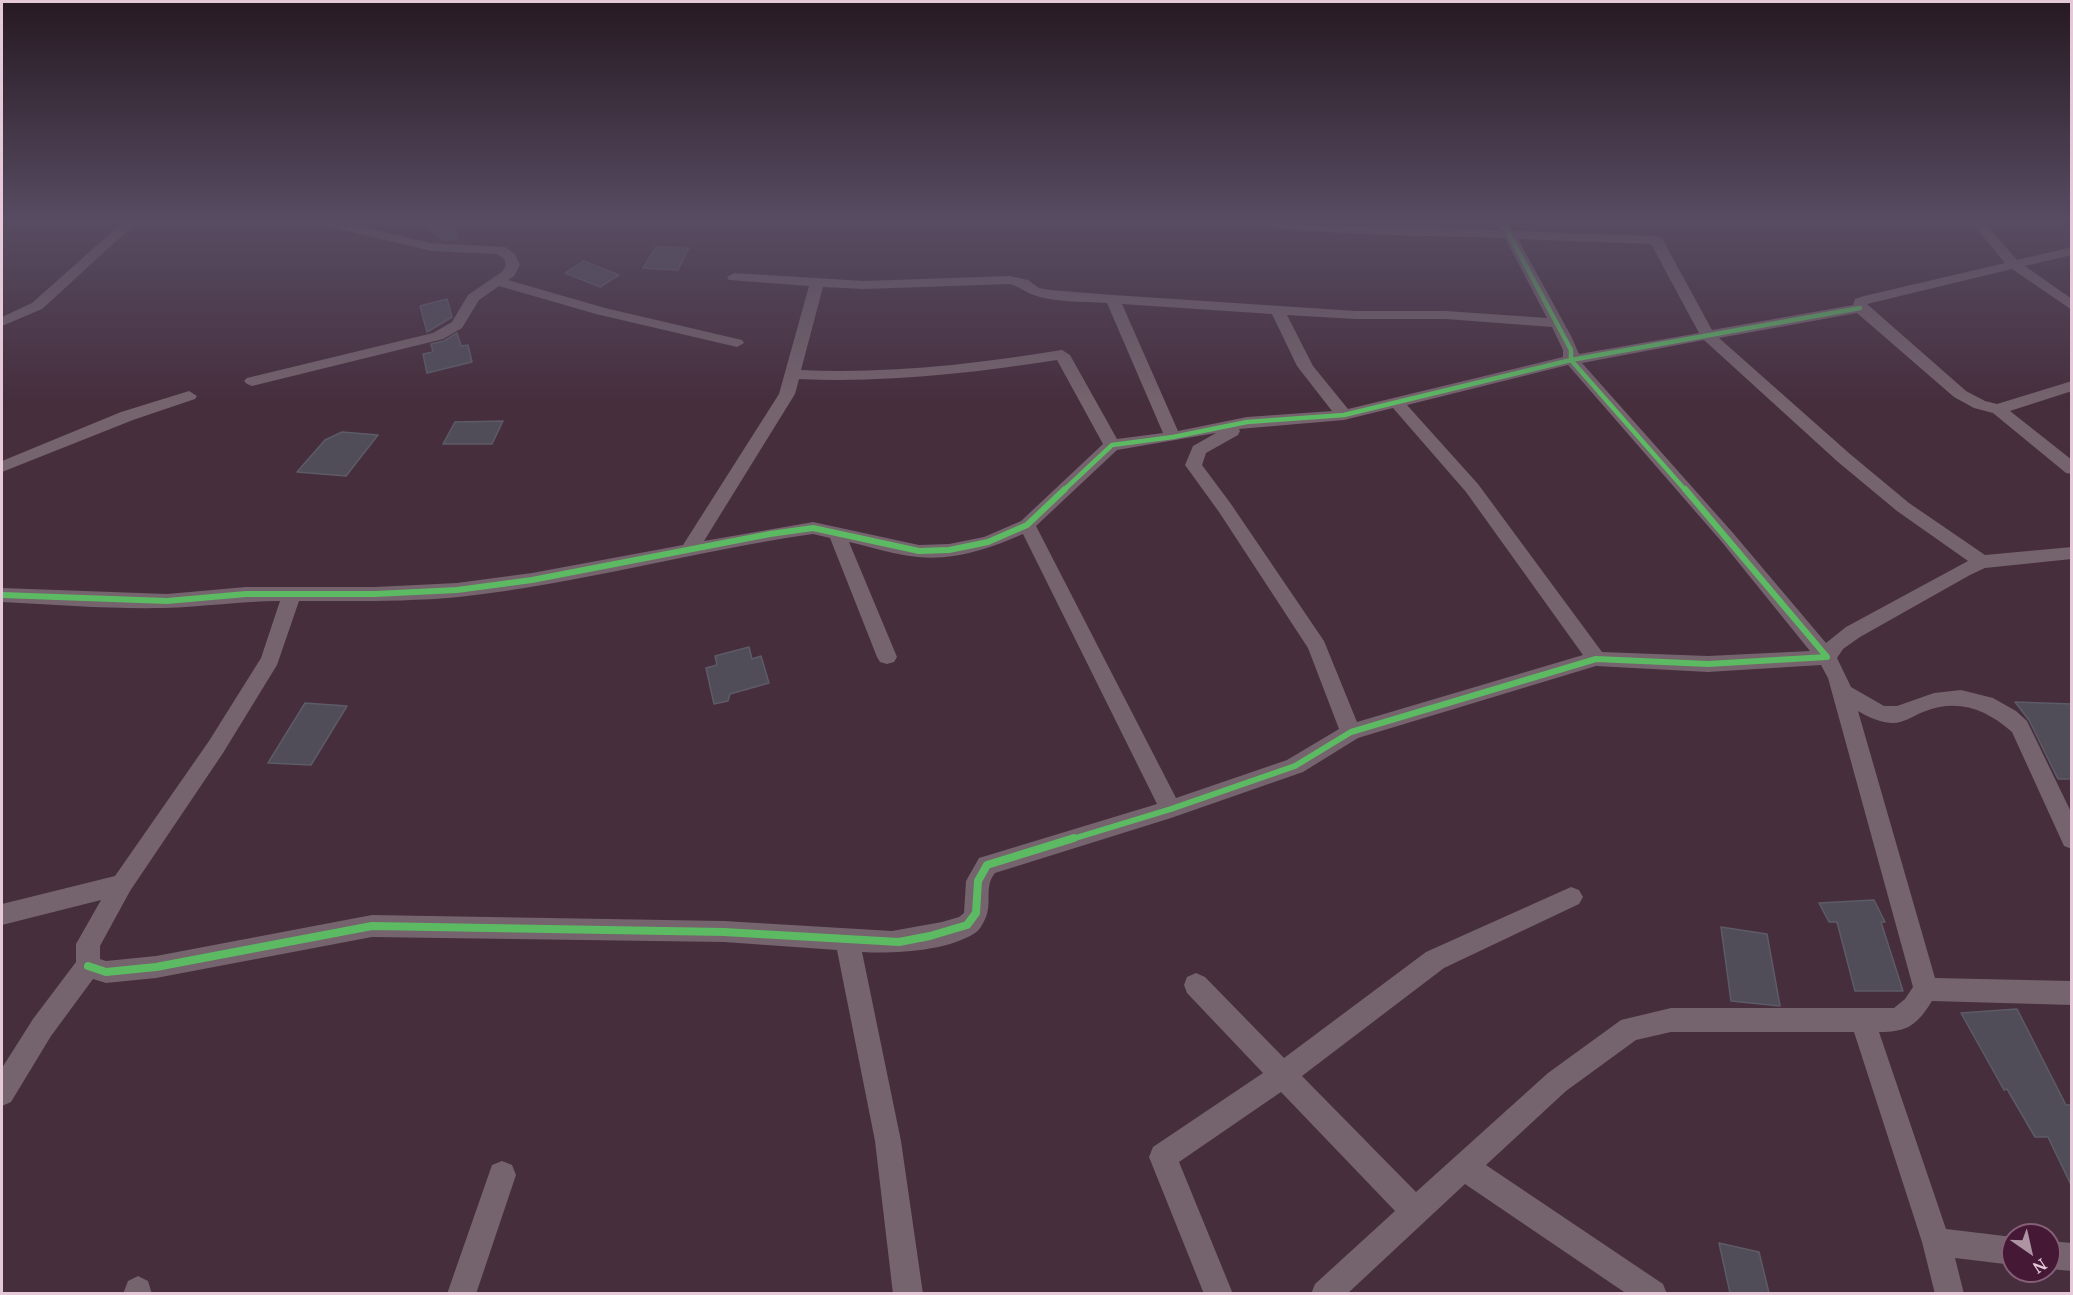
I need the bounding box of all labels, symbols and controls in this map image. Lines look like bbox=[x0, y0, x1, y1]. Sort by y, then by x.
north arrow bbox=[2001, 1223, 2061, 1283]
text: N bbox=[2029, 1254, 2051, 1279]

